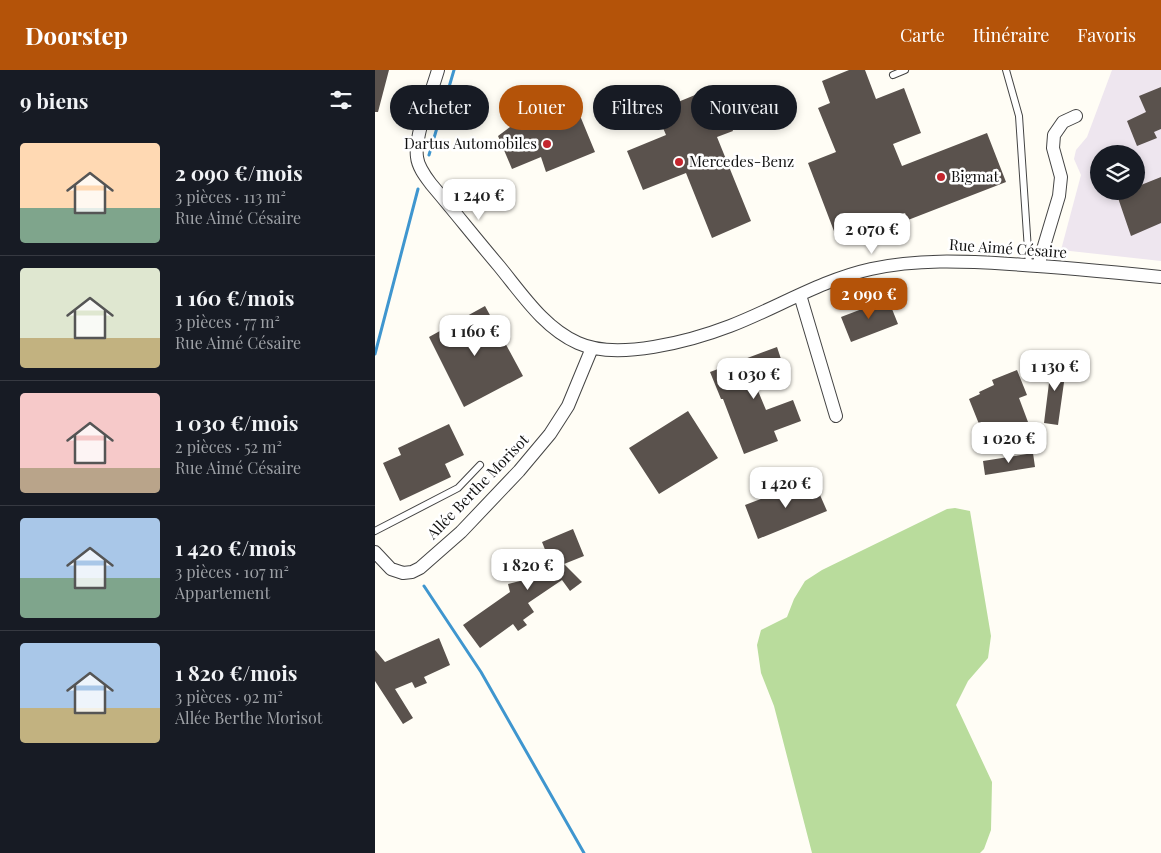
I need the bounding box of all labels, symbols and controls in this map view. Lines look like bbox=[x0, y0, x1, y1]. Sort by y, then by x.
text: Doorstep bbox=[25, 19, 128, 51]
text: Carte bbox=[900, 23, 945, 47]
text: Itinéraire bbox=[973, 23, 1049, 47]
text: Favoris bbox=[1077, 23, 1136, 47]
chip: Acheter bbox=[390, 85, 489, 130]
chip: Louer bbox=[499, 85, 583, 130]
chip: Filtres bbox=[593, 85, 681, 130]
chip: Nouveau bbox=[691, 85, 797, 130]
text: 9 biens bbox=[20, 86, 88, 114]
icon: filters bbox=[327, 86, 355, 114]
place label: Dartus Automobiles bbox=[404, 133, 537, 153]
marker: Dartus Automobiles bbox=[541, 138, 553, 150]
map controls bbox=[1090, 145, 1145, 200]
button: layers bbox=[1090, 145, 1145, 200]
place label: Mercedes-Benz bbox=[689, 151, 794, 171]
marker: Mercedes-Benz bbox=[673, 156, 685, 168]
text: 2 090 €/mois bbox=[175, 158, 303, 186]
icon: home bbox=[60, 163, 120, 223]
place label: Bigmat bbox=[951, 166, 999, 186]
marker: Bigmat bbox=[935, 171, 947, 183]
pin: 1 240 € bbox=[433, 178, 525, 221]
text: 1 240 € bbox=[454, 184, 504, 205]
text: 3 pièces · 113 m² bbox=[175, 186, 286, 207]
text: Rue Aimé Césaire bbox=[175, 207, 301, 228]
pin: 2 070 € bbox=[826, 212, 918, 255]
text: 2 070 € bbox=[845, 218, 899, 239]
street label: Rue Aimé Césaire bbox=[948, 234, 1068, 262]
pin: 2 090 € bbox=[823, 278, 915, 320]
text: 1 160 €/mois bbox=[175, 283, 295, 311]
text: 2 090 € bbox=[841, 283, 897, 304]
icon: home bbox=[60, 288, 120, 348]
text: 3 pièces · 77 m² bbox=[175, 311, 280, 332]
pin: 1 160 € bbox=[429, 314, 521, 357]
text: 1 160 € bbox=[450, 320, 500, 341]
text: Rue Aimé Césaire bbox=[175, 332, 301, 353]
pin: 1 130 € bbox=[1009, 350, 1101, 392]
text: 1 130 € bbox=[1031, 355, 1079, 376]
pin: 1 030 € bbox=[708, 358, 800, 400]
text: 1 030 € bbox=[728, 363, 780, 384]
text: 1 030 €/mois bbox=[175, 408, 299, 436]
icon: home bbox=[60, 413, 120, 473]
pin: 1 020 € bbox=[963, 422, 1055, 464]
text: 1 020 € bbox=[983, 427, 1035, 448]
street label: Allée Berthe Morisot bbox=[421, 429, 533, 544]
text: 2 pièces · 52 m² bbox=[175, 436, 282, 457]
text: Rue Aimé Césaire bbox=[175, 457, 301, 478]
pin: 1 420 € bbox=[740, 466, 832, 509]
text: 1 420 € bbox=[761, 472, 811, 493]
text: 1 420 €/mois bbox=[175, 533, 296, 561]
icon: home bbox=[60, 538, 120, 598]
pin: 1 820 € bbox=[482, 548, 574, 591]
text: 1 820 € bbox=[502, 554, 554, 575]
text: 3 pièces · 107 m² bbox=[175, 561, 289, 582]
text: Appartement bbox=[175, 582, 270, 603]
text: 1 820 €/mois bbox=[175, 658, 297, 686]
icon: home bbox=[60, 663, 120, 723]
text: 3 pièces · 92 m² bbox=[175, 686, 283, 707]
text: Allée Berthe Morisot bbox=[175, 707, 322, 728]

